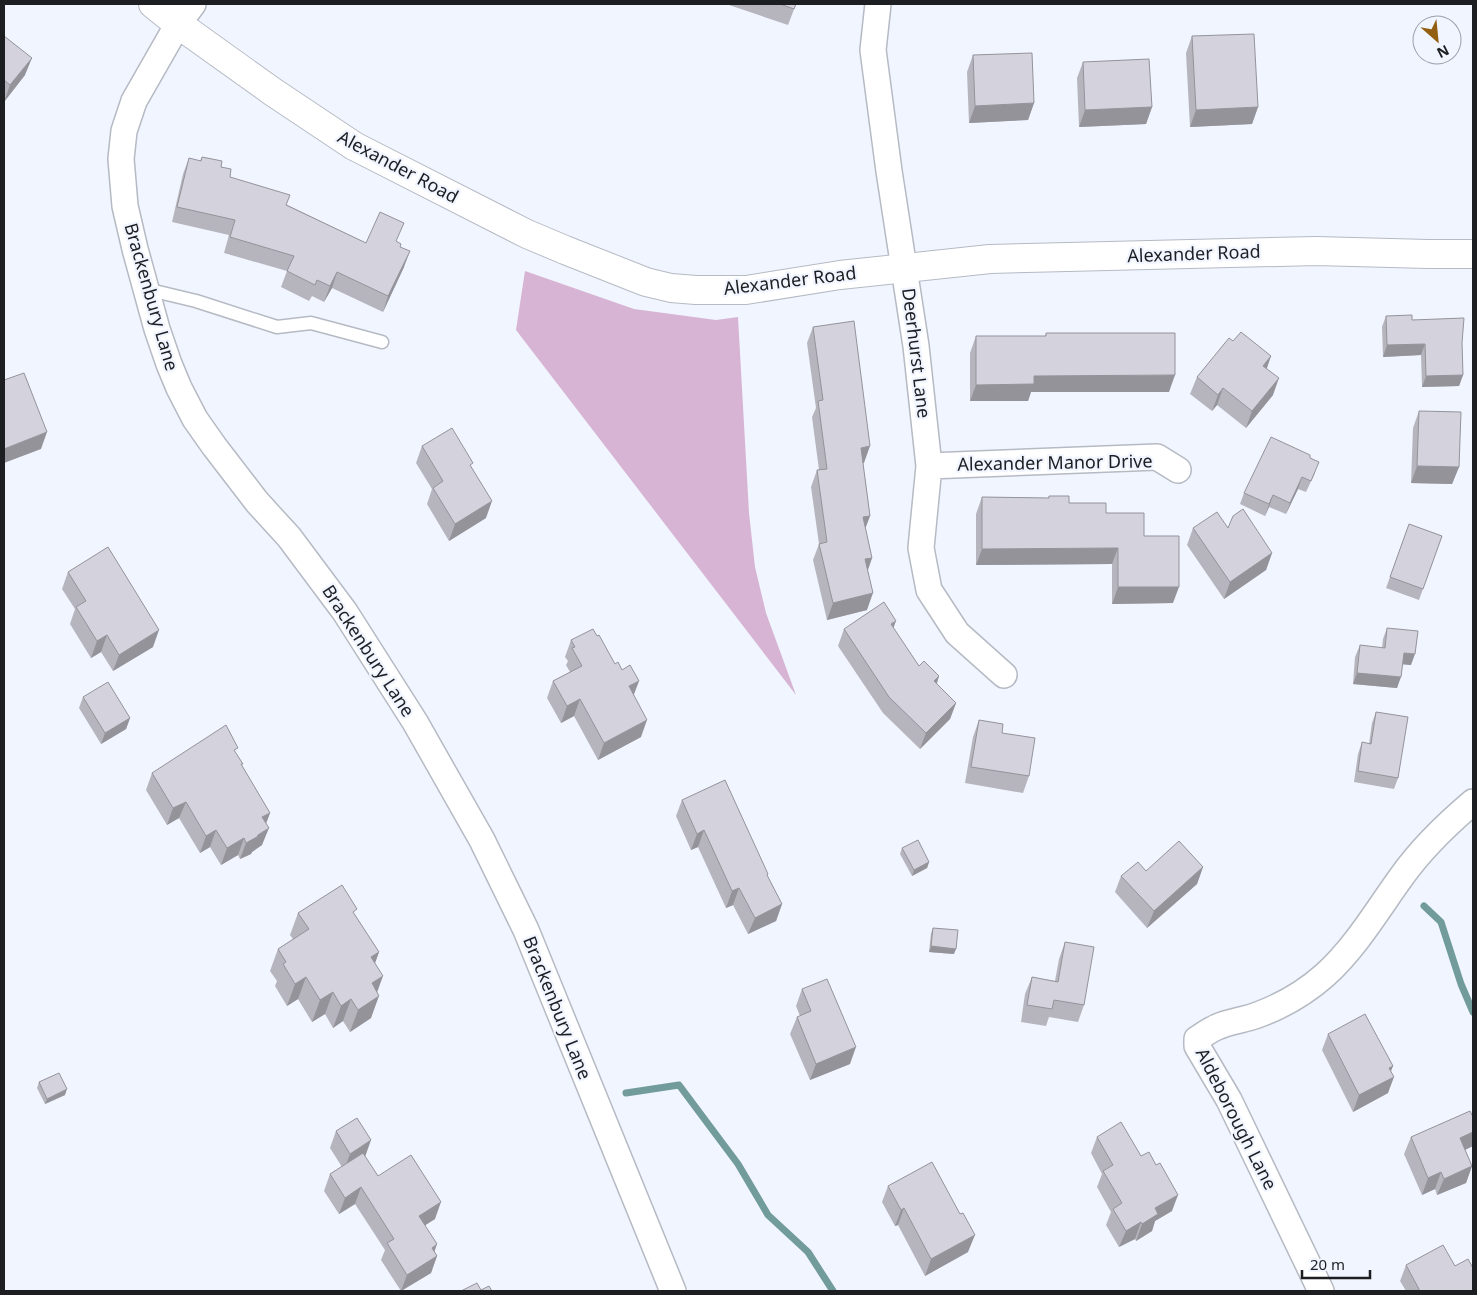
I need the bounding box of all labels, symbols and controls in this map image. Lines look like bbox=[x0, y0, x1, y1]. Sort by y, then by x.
north arrow bbox=[1412, 15, 1462, 65]
text: N bbox=[1434, 41, 1453, 63]
street label: Alexander Road bbox=[334, 124, 463, 208]
street label: Brackenbury Lane bbox=[119, 220, 185, 373]
street label: Alexander Road bbox=[1127, 239, 1261, 267]
street label: Alexander Road bbox=[722, 260, 857, 300]
street label: Deerhurst Lane bbox=[897, 286, 937, 419]
street label: Alexander Manor Drive bbox=[957, 448, 1153, 476]
street label: Brackenbury Lane bbox=[317, 580, 420, 721]
street label: Brackenbury Lane bbox=[518, 932, 598, 1083]
street label: Aldeborough Lane bbox=[1191, 1044, 1283, 1194]
scale bar bbox=[1302, 1248, 1370, 1280]
text: 20 m bbox=[1310, 1254, 1345, 1274]

